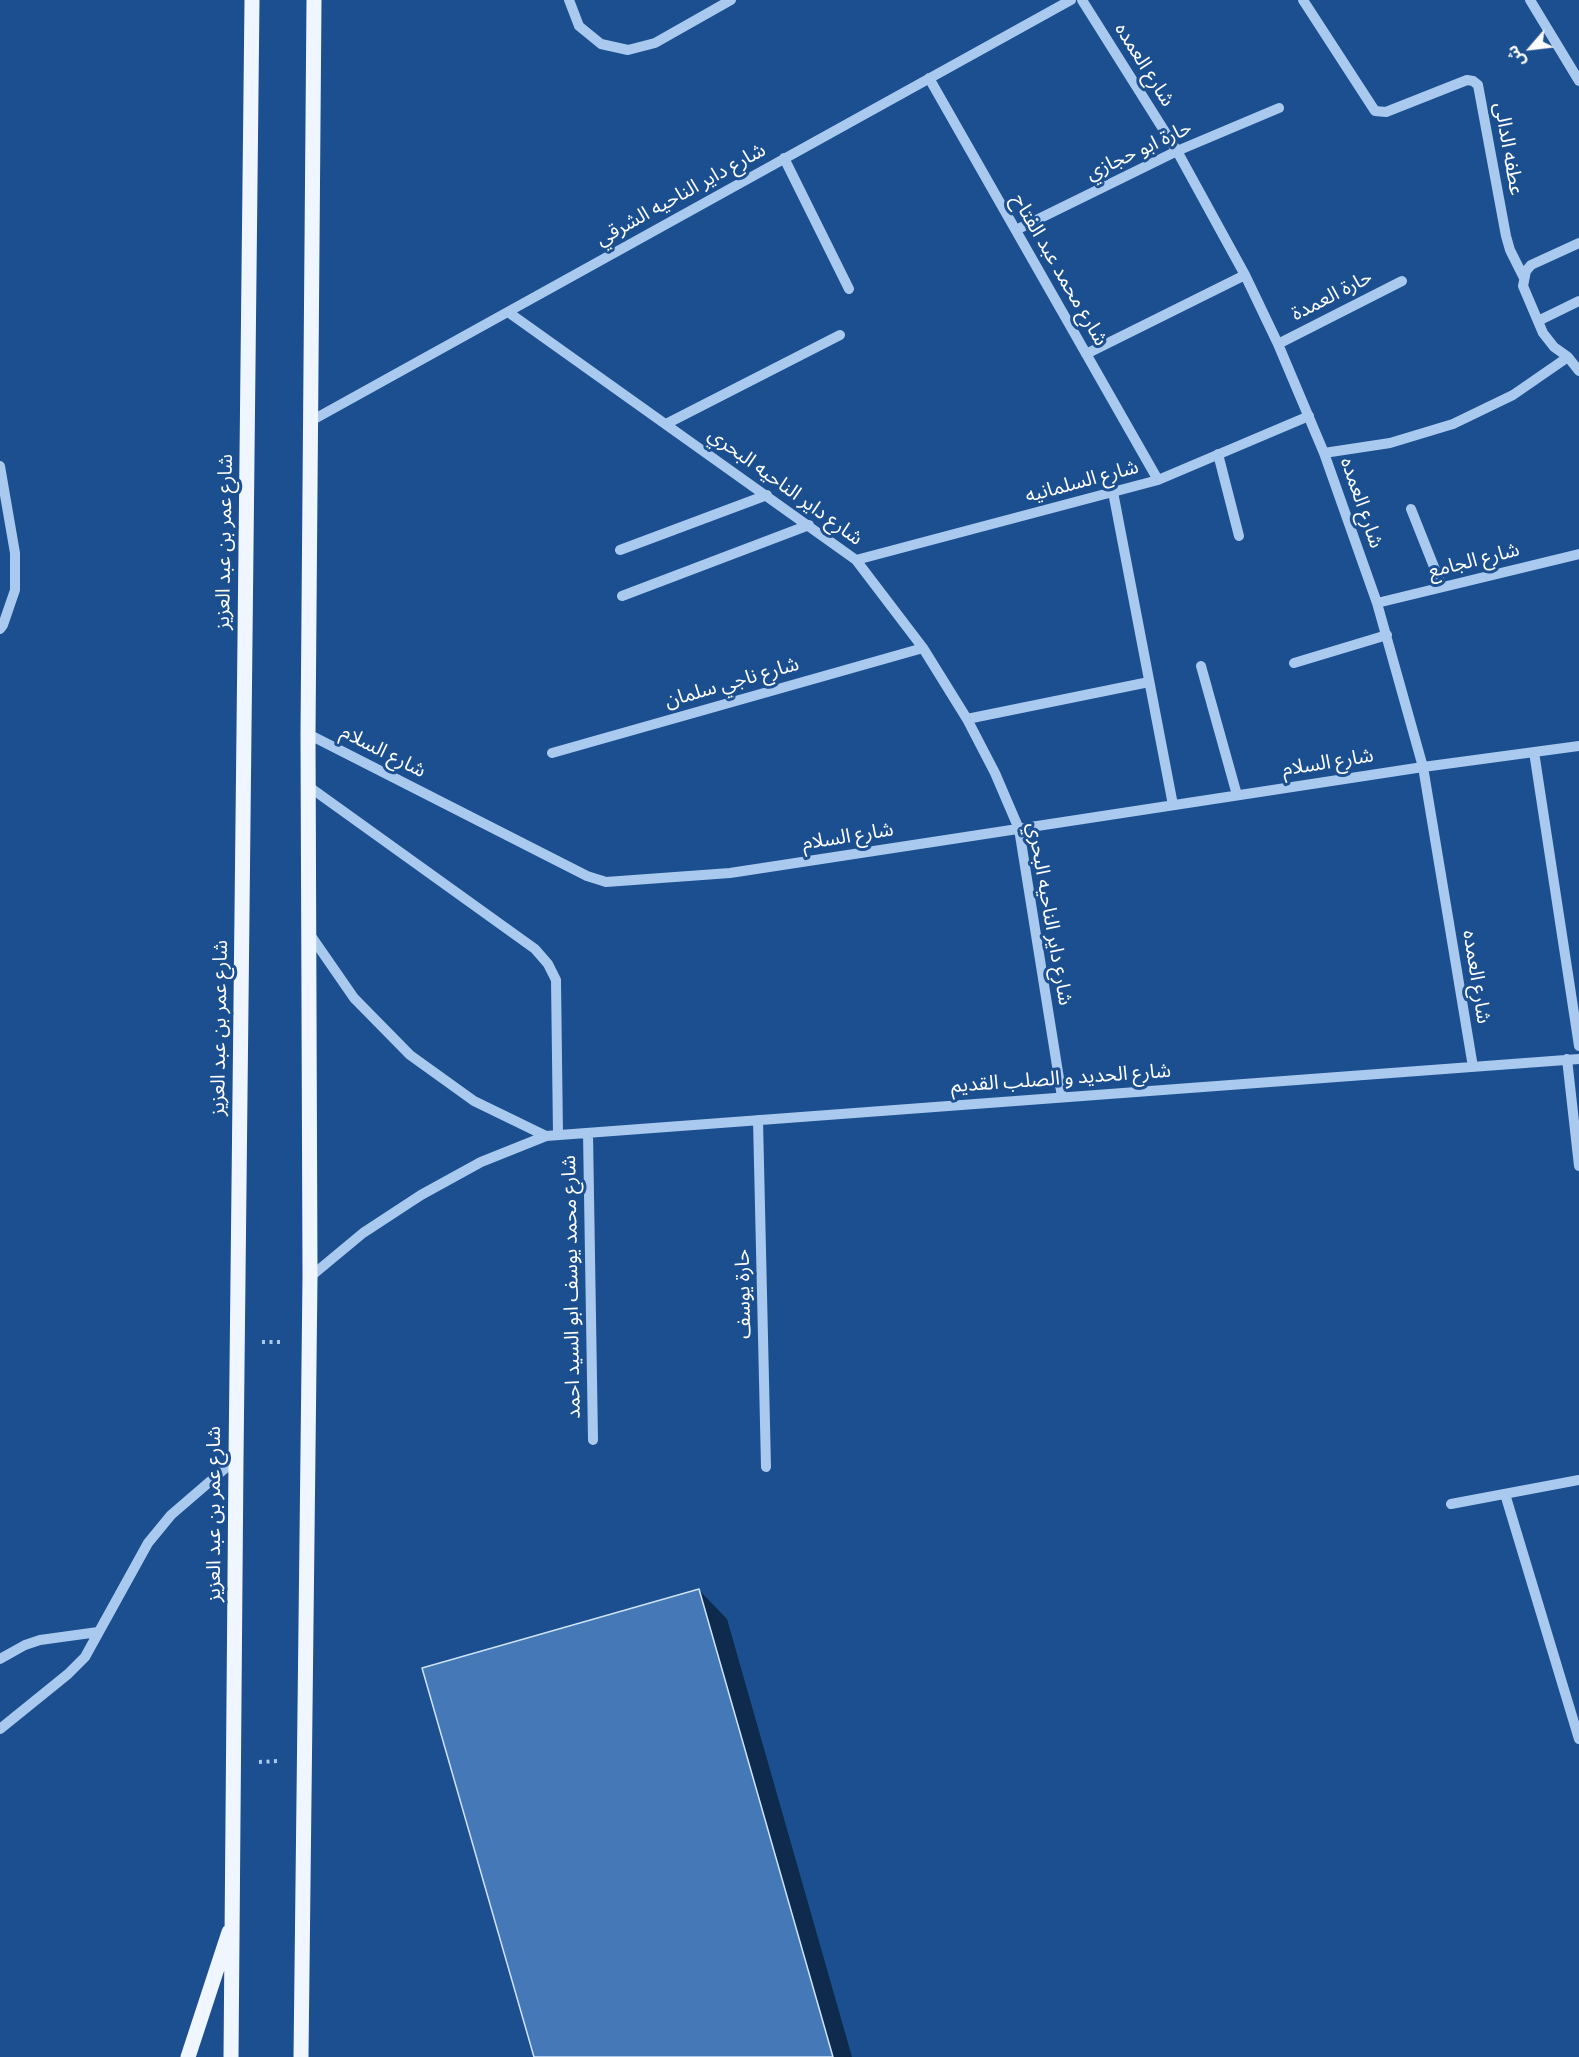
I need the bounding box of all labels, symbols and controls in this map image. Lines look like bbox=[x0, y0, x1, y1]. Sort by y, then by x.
north arrow bbox=[1501, 18, 1561, 78]
street label: شارع العمده bbox=[1109, 19, 1179, 111]
text: ش bbox=[1500, 42, 1530, 71]
street label: عطفه الدالى bbox=[1488, 101, 1528, 197]
street label: حارة ابو حجازي bbox=[1082, 116, 1196, 186]
street label: شارع داير الناحيه الشرقي bbox=[592, 138, 770, 252]
street label: شارع محمد عبد الفتاح bbox=[1006, 190, 1112, 350]
street label: حارة العمدة bbox=[1288, 265, 1376, 327]
street label: شارع داير الناحيه البحري bbox=[703, 423, 867, 551]
street label: شارع عمر بن عبد العزيز bbox=[211, 454, 239, 630]
street label: شارع السلمانيه bbox=[1023, 455, 1141, 509]
street label: شارع العمده bbox=[1334, 455, 1388, 551]
street label: شارع الجامع bbox=[1426, 538, 1522, 584]
street label: شارع ناجي سلمان bbox=[662, 652, 802, 714]
street label: شارع السلام bbox=[336, 720, 430, 784]
street label: شارع السلام bbox=[1281, 744, 1375, 782]
street label: شارع السلام bbox=[801, 818, 895, 856]
street label: شارع داير الناحيه البحري bbox=[1021, 821, 1077, 1007]
street label: شارع العمده bbox=[1457, 929, 1495, 1025]
street label: شارع عمر بن عبد العزيز bbox=[206, 940, 234, 1116]
street label: شارع الحديد و الصلب القديم bbox=[950, 1059, 1172, 1099]
street label: شارع محمد يوسف ابو السيد احمد bbox=[558, 1155, 586, 1419]
street label: حارة يوسف bbox=[731, 1249, 757, 1339]
street label: شارع عمر بن عبد العزيز bbox=[203, 1426, 227, 1602]

